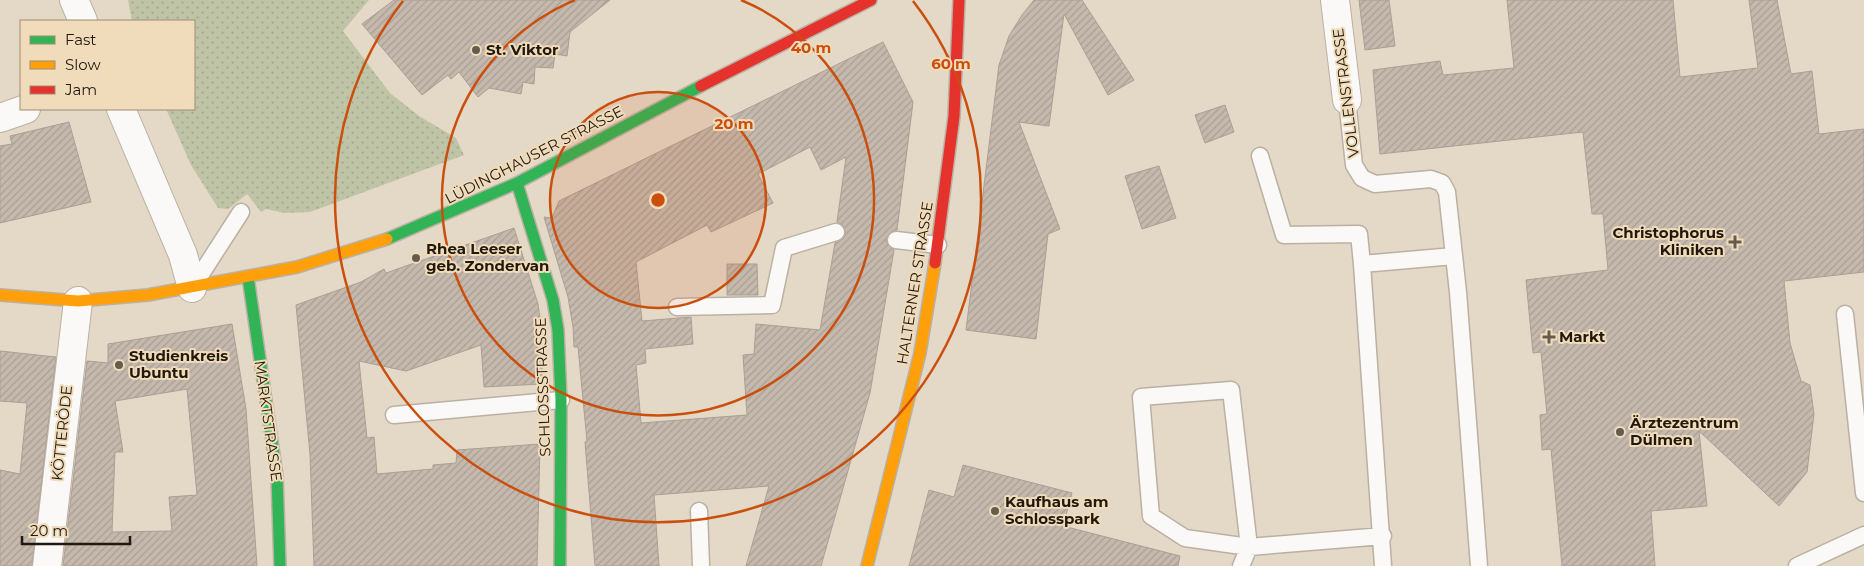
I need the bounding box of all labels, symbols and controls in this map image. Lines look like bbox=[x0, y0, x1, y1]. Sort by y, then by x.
legend bbox=[20, 20, 195, 110]
street label: VOLLENSTRASSE bbox=[1328, 27, 1363, 159]
text: Fast bbox=[65, 30, 96, 49]
text: 40 m bbox=[791, 38, 831, 57]
place label: St. Viktor bbox=[486, 40, 559, 59]
marker: St. Viktor bbox=[470, 44, 482, 56]
text: 60 m bbox=[931, 54, 971, 73]
text: Slow bbox=[65, 55, 101, 74]
text: Jam bbox=[64, 80, 97, 99]
street label: LÜDINGHAUSER STRASSE bbox=[441, 101, 626, 208]
text: 20 m bbox=[714, 114, 754, 133]
centre of rings bbox=[649, 191, 667, 209]
street label: HALTERNER STRASSE bbox=[892, 200, 937, 366]
place label: Christophorus Kliniken bbox=[1612, 223, 1724, 259]
marker: Christophorus Kliniken bbox=[1728, 235, 1742, 249]
place label: Rhea Leeser geb. Zondervan bbox=[426, 239, 549, 275]
marker: Rhea Leeser geb. Zondervan bbox=[410, 252, 422, 264]
street label: SCHLOSSSTRASSE bbox=[531, 317, 554, 457]
place label: Markt bbox=[1559, 327, 1606, 346]
marker: Markt bbox=[1543, 331, 1555, 343]
place label: Studienkreis Ubuntu bbox=[129, 346, 228, 382]
marker: Studienkreis Ubuntu bbox=[113, 359, 125, 371]
street label: MARKTSTRASSE bbox=[251, 359, 286, 483]
street label: KÖTTERÖDE bbox=[47, 384, 76, 482]
place label: Ärztezentrum Dülmen bbox=[1629, 413, 1739, 449]
marker: Ärztezentrum Dülmen bbox=[1614, 426, 1626, 438]
place label: Kaufhaus am Schlosspark bbox=[1005, 492, 1108, 528]
marker: Kaufhaus am Schlosspark bbox=[989, 505, 1001, 517]
scale bar bbox=[22, 514, 130, 546]
text: 20 m bbox=[30, 521, 68, 540]

